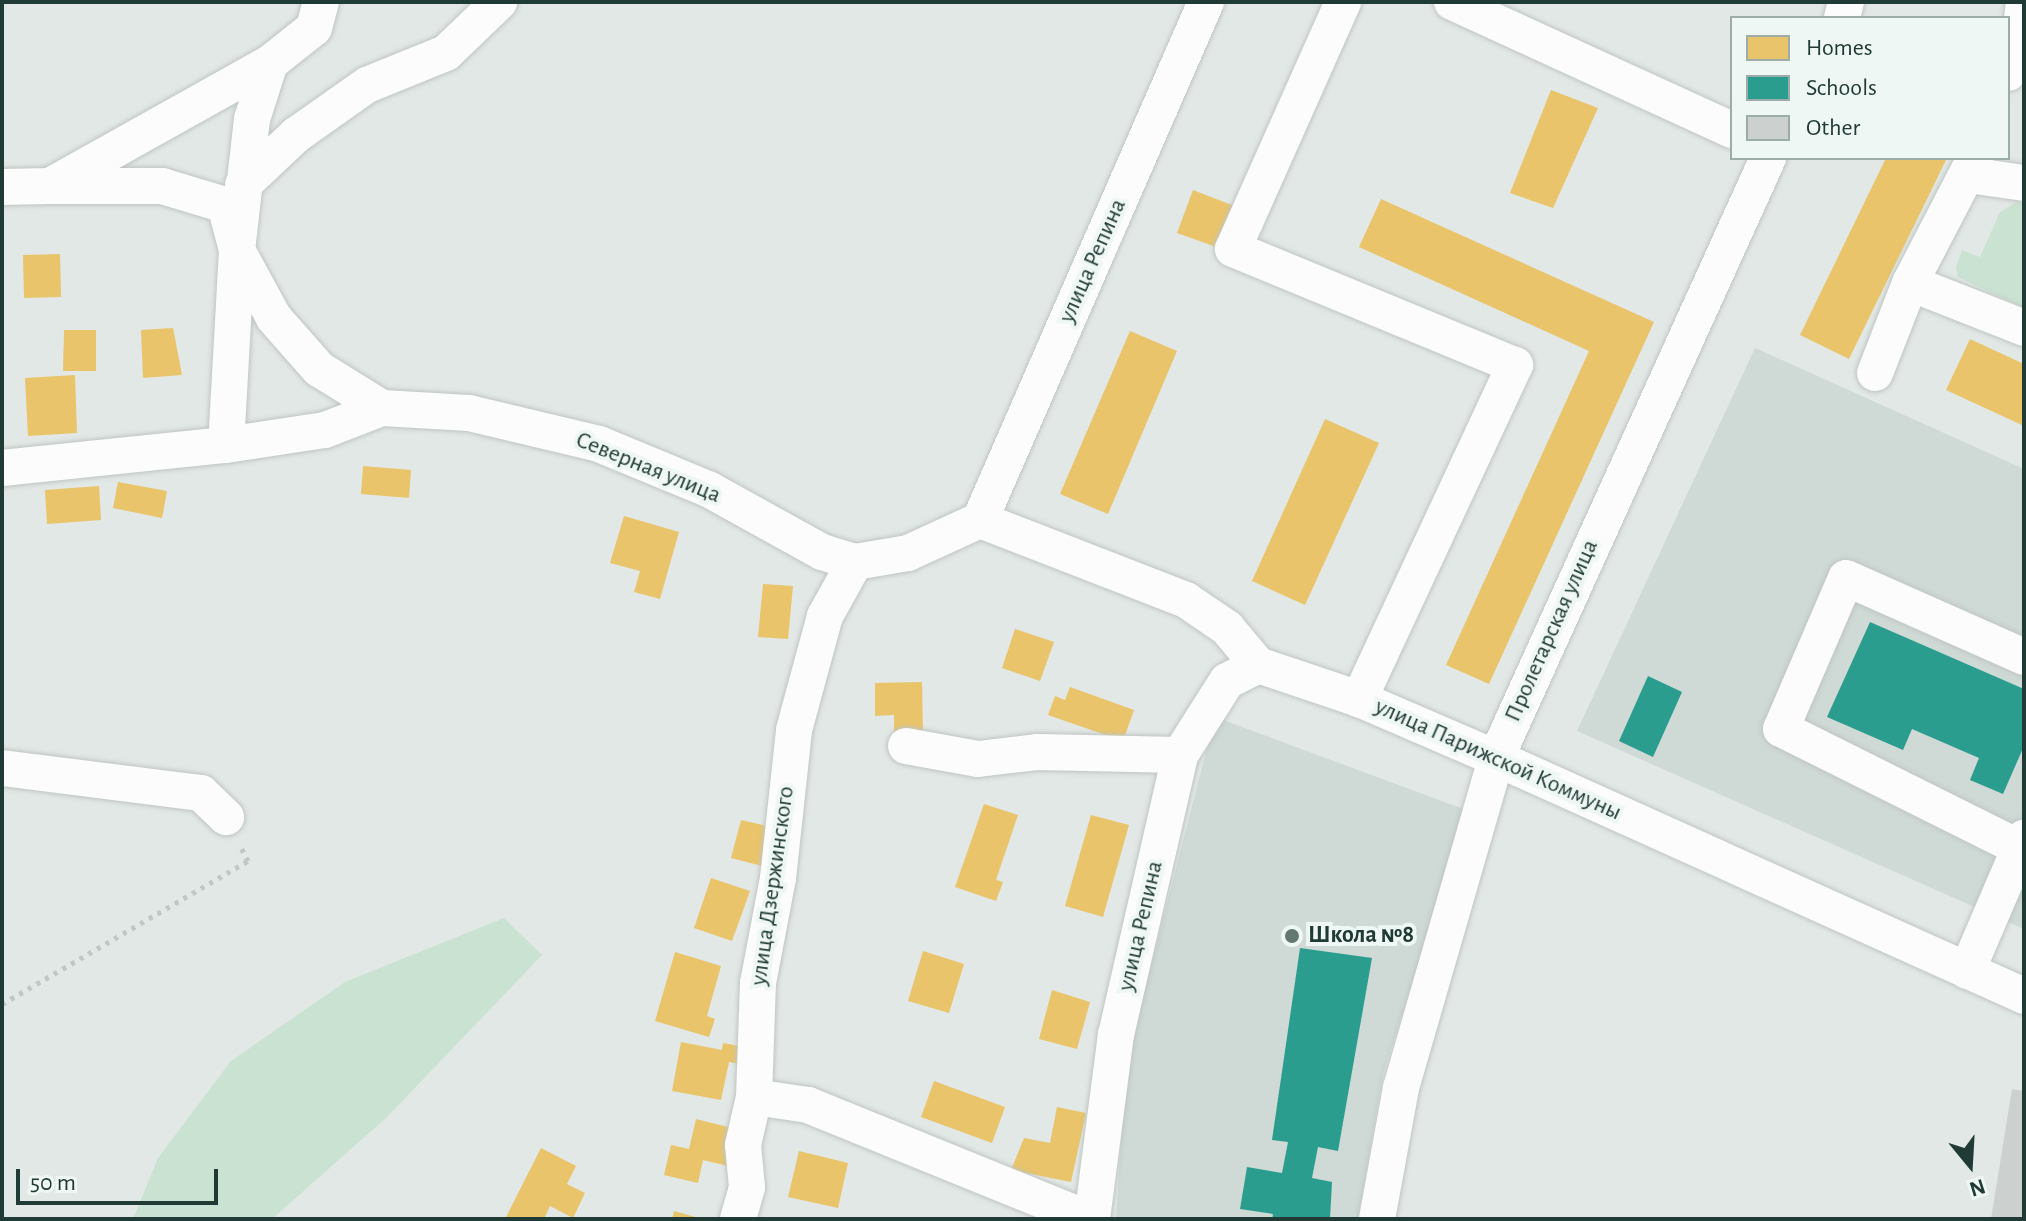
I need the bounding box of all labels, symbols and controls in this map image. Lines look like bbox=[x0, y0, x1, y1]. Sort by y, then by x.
legend bbox=[1730, 16, 2010, 160]
text: Homes bbox=[1806, 36, 1873, 60]
text: Schools bbox=[1806, 76, 1877, 100]
text: Other bbox=[1806, 116, 1860, 140]
street label: улица Репина bbox=[1053, 195, 1133, 327]
street label: Северная улица bbox=[571, 426, 725, 510]
street label: Пролетарская улица bbox=[1499, 535, 1605, 727]
street label: улица Парижской Коммуны bbox=[1370, 693, 1626, 827]
street label: улица Дзержинского bbox=[745, 785, 801, 987]
street label: улица Репина bbox=[1112, 858, 1170, 994]
place label: Школа №8 bbox=[1308, 922, 1414, 950]
marker: Школа №8 bbox=[1283, 927, 1301, 945]
north arrow bbox=[1930, 1125, 2010, 1205]
scale bar bbox=[20, 1153, 222, 1203]
text: 50 m bbox=[30, 1171, 76, 1195]
text: N bbox=[1967, 1175, 1988, 1201]

